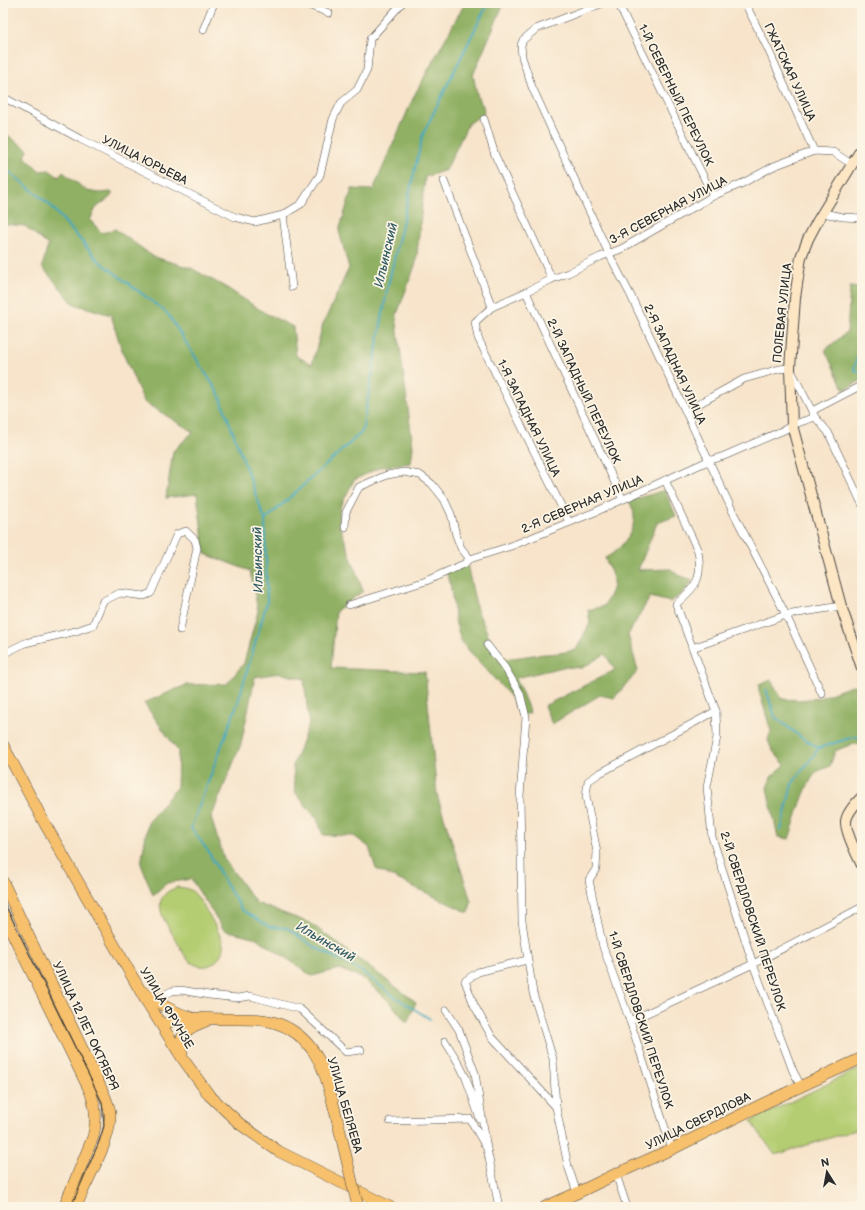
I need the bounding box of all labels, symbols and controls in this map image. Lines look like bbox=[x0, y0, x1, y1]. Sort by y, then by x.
street label: ГЖАТСКАЯ УЛИЦА bbox=[760, 21, 819, 124]
street label: 1-Й СЕВЕРНЫЙ ПЕРЕУЛОК bbox=[635, 22, 717, 169]
street label: УЛИЦА ЮРЬЕВА bbox=[99, 132, 191, 189]
street label: 3-Я СЕВЕРНАЯ УЛИЦА bbox=[607, 173, 730, 248]
water label: Ильинский bbox=[371, 221, 401, 289]
street label: ПОЛЕВАЯ УЛИЦА bbox=[770, 262, 795, 364]
street label: 2-Я ЗАПАДНАЯ УЛИЦА bbox=[640, 302, 709, 427]
street label: 2-Й ЗАПАДНЫЙ ПЕРЕУЛОК bbox=[543, 316, 624, 466]
street label: 1-Я ЗАПАДНАЯ УЛИЦА bbox=[494, 357, 564, 480]
street label: 2-Я СЕВЕРНАЯ УЛИЦА bbox=[519, 472, 646, 537]
water label: Ильинский bbox=[249, 526, 267, 593]
street label: 2-Й СВЕРДЛОВСКИЙ ПЕРЕУЛОК bbox=[716, 829, 789, 1013]
water label: Ильинский bbox=[293, 918, 359, 966]
street label: 1-Й СВЕРДЛОВСКИЙ ПЕРЕУЛОК bbox=[605, 930, 676, 1111]
street label: УЛИЦА 12 ЛЕТ ОКТЯБРЯ bbox=[49, 959, 122, 1093]
street label: УЛИЦА ФРУНЗЕ bbox=[136, 965, 197, 1052]
street label: УЛИЦА БЕЛЯЕВА bbox=[324, 1056, 366, 1155]
street label: УЛИЦА СВЕРДЛОВА bbox=[643, 1089, 754, 1153]
north arrow bbox=[807, 1152, 847, 1192]
text: N bbox=[820, 1156, 830, 1170]

